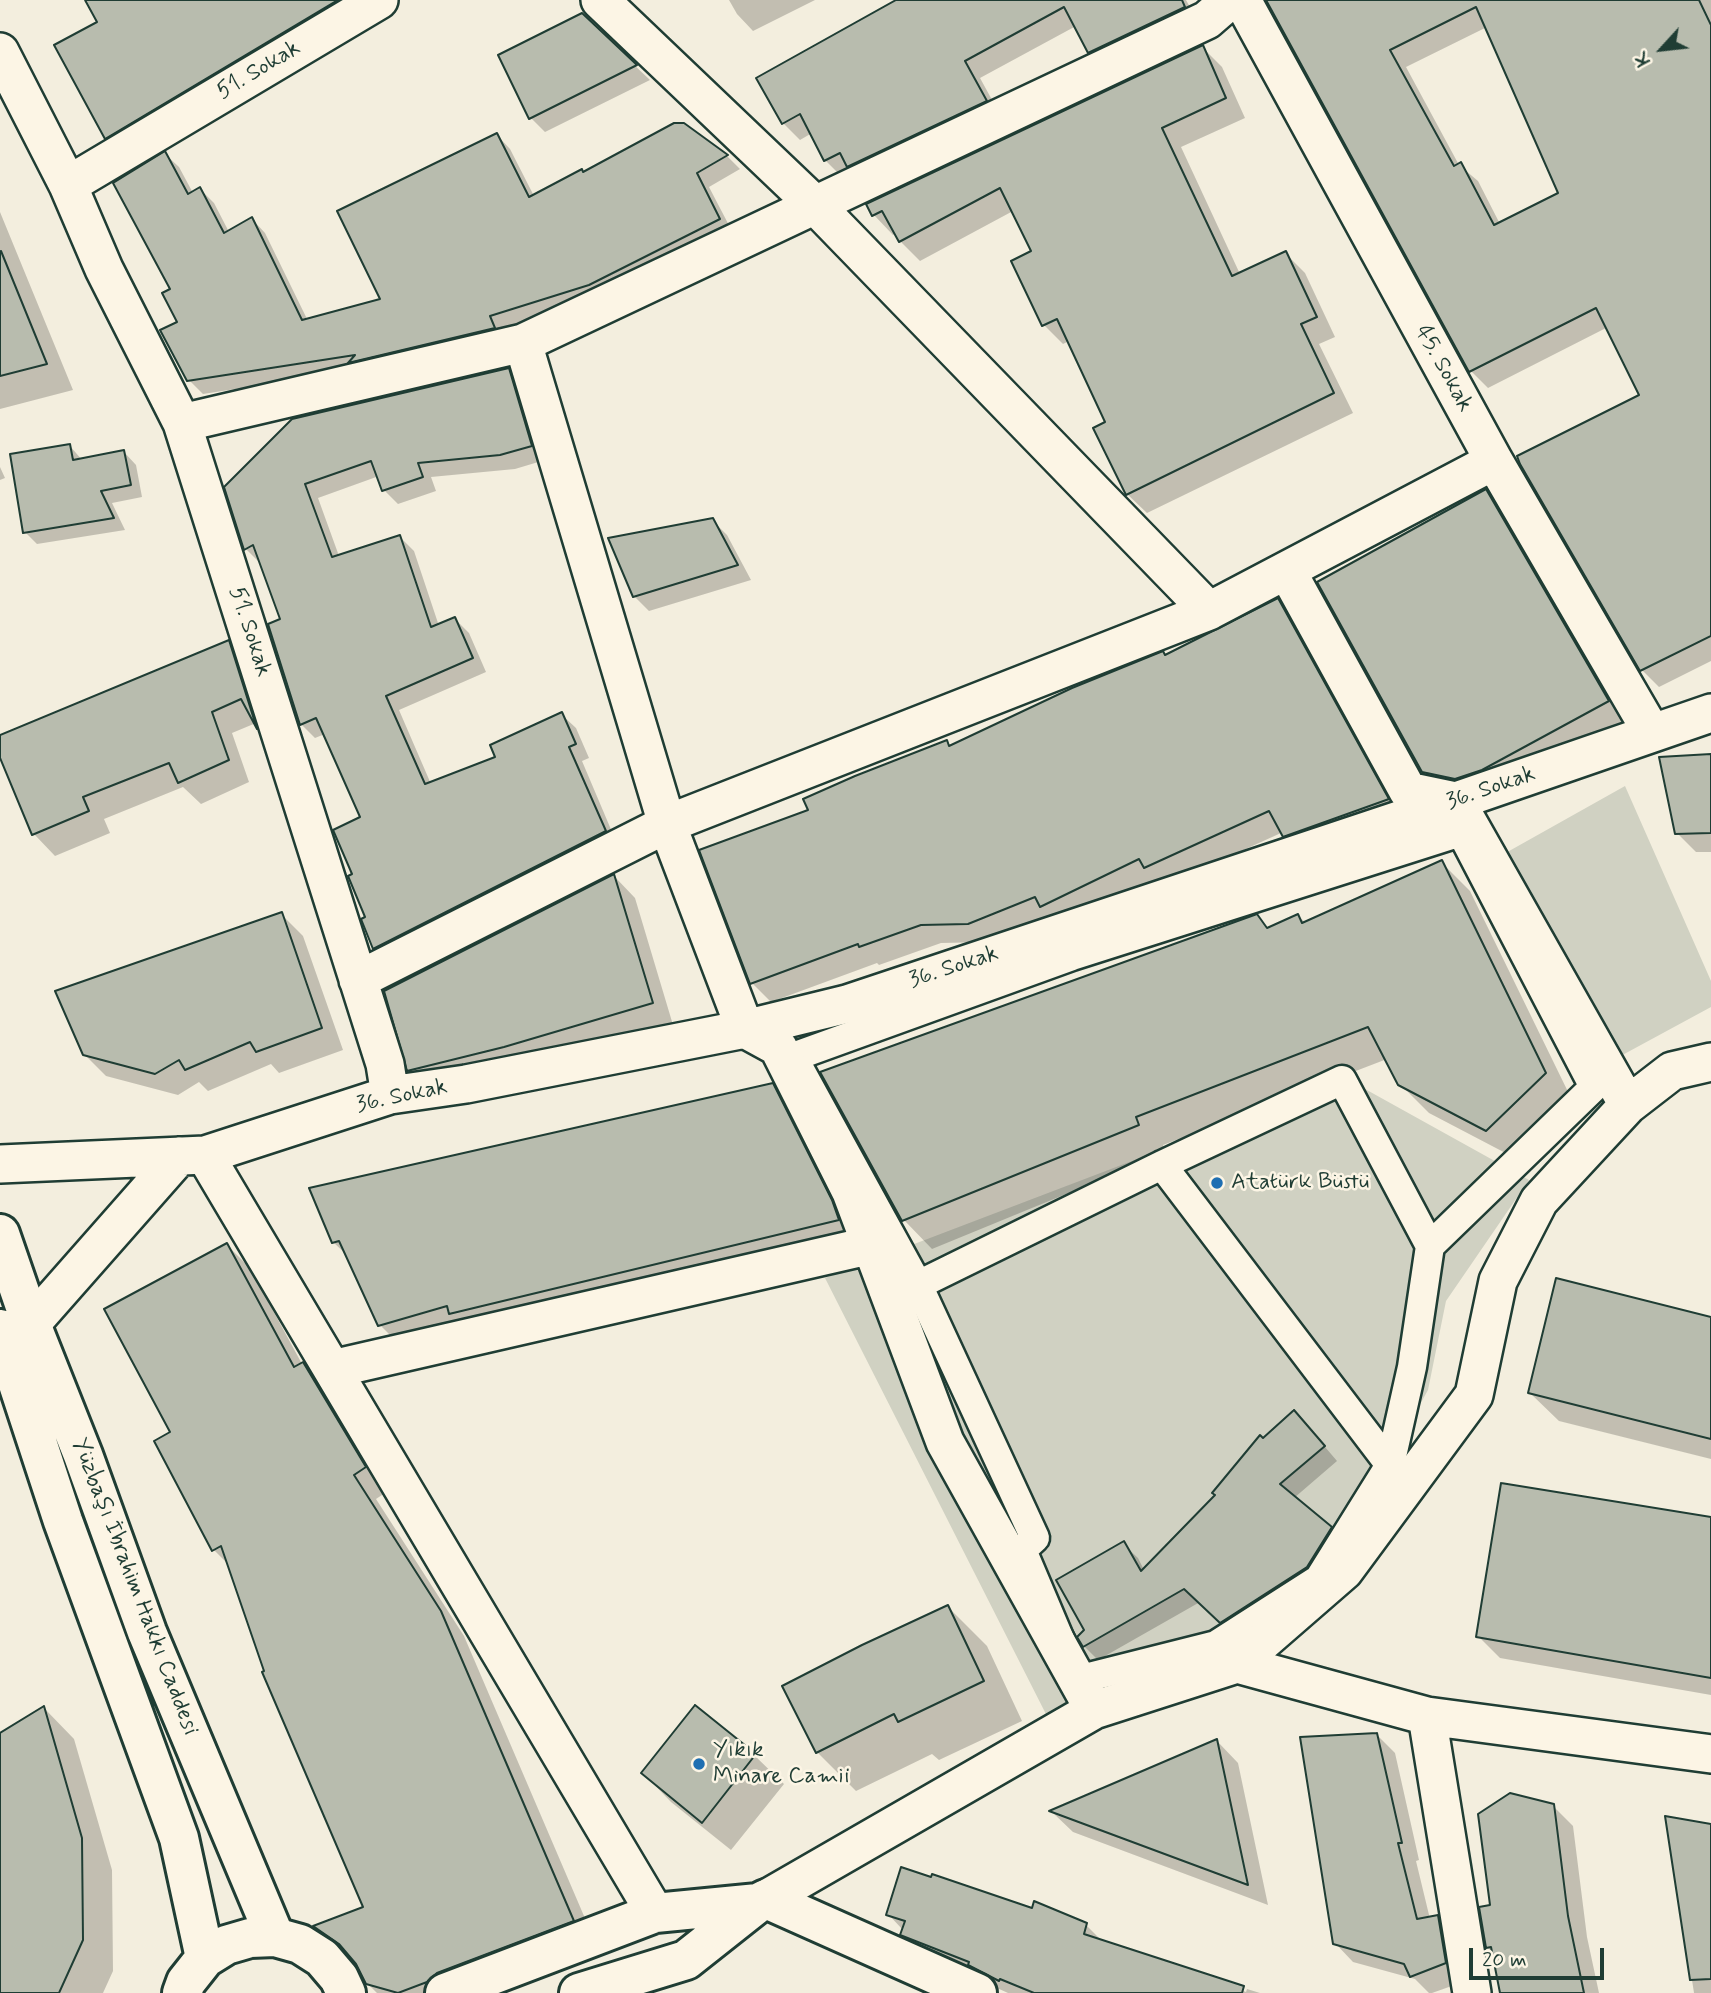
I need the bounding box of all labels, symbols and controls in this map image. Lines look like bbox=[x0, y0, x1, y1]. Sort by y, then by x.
north arrow bbox=[1627, 14, 1697, 84]
street label: 51. Sokak bbox=[212, 35, 306, 107]
text: K bbox=[1629, 47, 1657, 70]
street label: 45. Sokak bbox=[1408, 321, 1478, 417]
street label: 51. Sokak bbox=[222, 584, 276, 680]
street label: 36. Sokak bbox=[1443, 761, 1539, 817]
street label: 36. Sokak bbox=[906, 941, 1002, 995]
street label: 36. Sokak bbox=[354, 1074, 450, 1120]
place label: Atatürk Büstü bbox=[1231, 1169, 1369, 1197]
marker: Atatürk Büstü bbox=[1209, 1175, 1225, 1191]
street label: Yüzbaşı İbrahim Hakkı Caddesi bbox=[64, 1434, 204, 1740]
place label: Yıkık Minare Camii bbox=[713, 1737, 849, 1791]
marker: Yıkık Minare Camii bbox=[691, 1756, 707, 1772]
scale bar bbox=[1473, 1934, 1608, 1978]
text: 20 m bbox=[1482, 1946, 1527, 1974]

